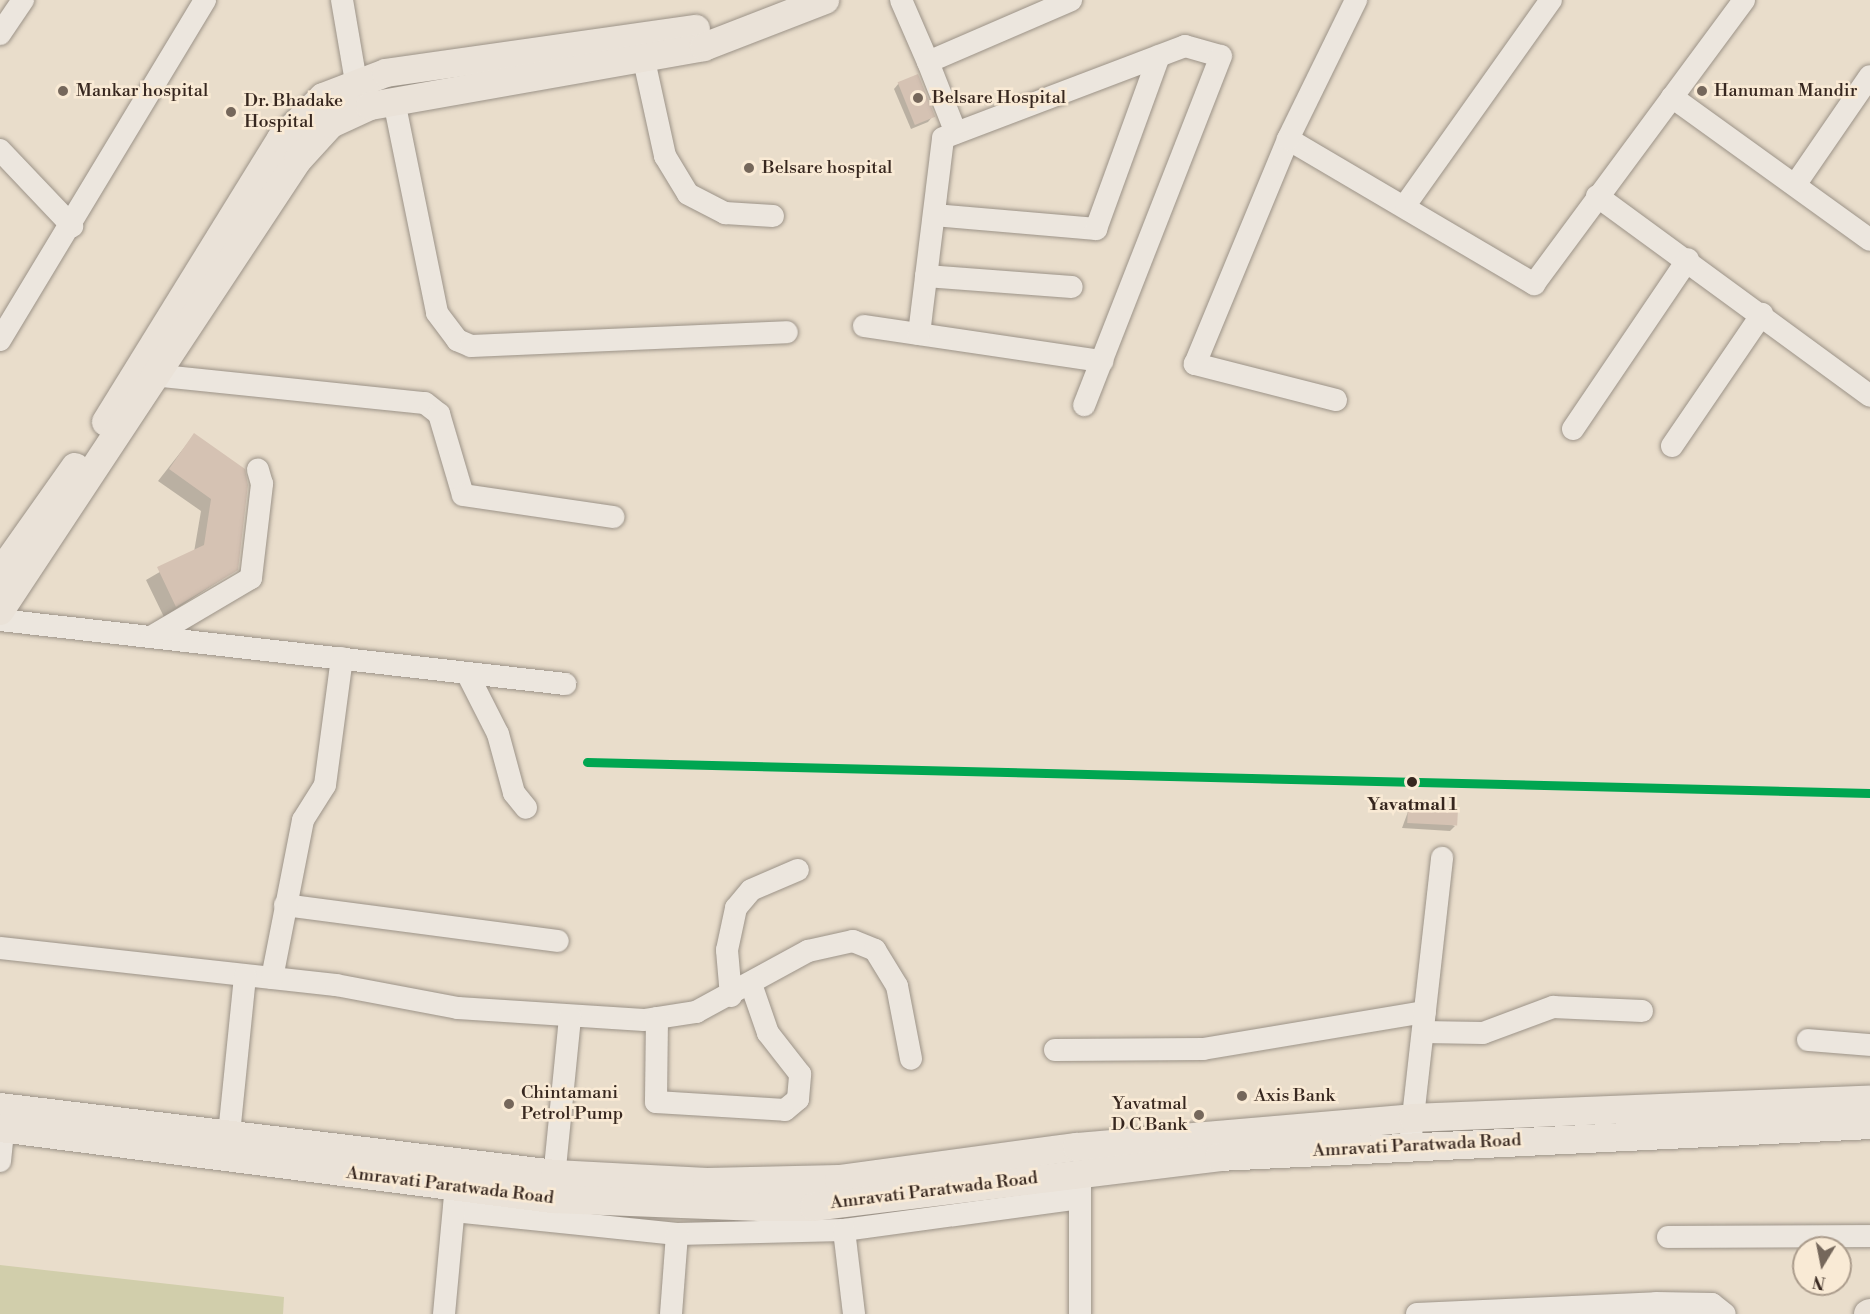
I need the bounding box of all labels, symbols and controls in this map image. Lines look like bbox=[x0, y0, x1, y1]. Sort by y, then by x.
place label: Mankar hospital bbox=[76, 80, 208, 102]
place label: Hanuman Mandir bbox=[1714, 80, 1858, 102]
marker: Mankar hospital bbox=[54, 82, 72, 100]
marker: Hanuman Mandir bbox=[1695, 84, 1709, 98]
place label: Belsare Hospital bbox=[932, 87, 1066, 109]
marker: Belsare Hospital bbox=[909, 89, 927, 107]
place label: Dr. Bhadake Hospital bbox=[244, 91, 343, 134]
marker: Dr. Bhadake Hospital bbox=[222, 103, 240, 121]
place label: Belsare hospital bbox=[762, 157, 892, 179]
marker: Belsare hospital bbox=[740, 159, 758, 177]
marker: Yavatmal 1 bbox=[1402, 772, 1422, 792]
place label: Yavatmal 1 bbox=[1367, 794, 1457, 816]
place label: Chintamani Petrol Pump bbox=[521, 1083, 623, 1126]
place label: Axis Bank bbox=[1254, 1085, 1335, 1107]
marker: Axis Bank bbox=[1235, 1089, 1249, 1103]
place label: Yavatmal D C Bank bbox=[1111, 1094, 1187, 1136]
marker: Chintamani Petrol Pump bbox=[502, 1097, 516, 1111]
marker: Yavatmal D C Bank bbox=[1192, 1108, 1206, 1122]
street label: Amravati Paratwada Road bbox=[1312, 1130, 1522, 1162]
street label: Amravati Paratwada Road bbox=[345, 1163, 555, 1209]
street label: Amravati Paratwada Road bbox=[829, 1168, 1039, 1214]
north arrow bbox=[1792, 1236, 1852, 1296]
text: N bbox=[1811, 1271, 1827, 1293]

